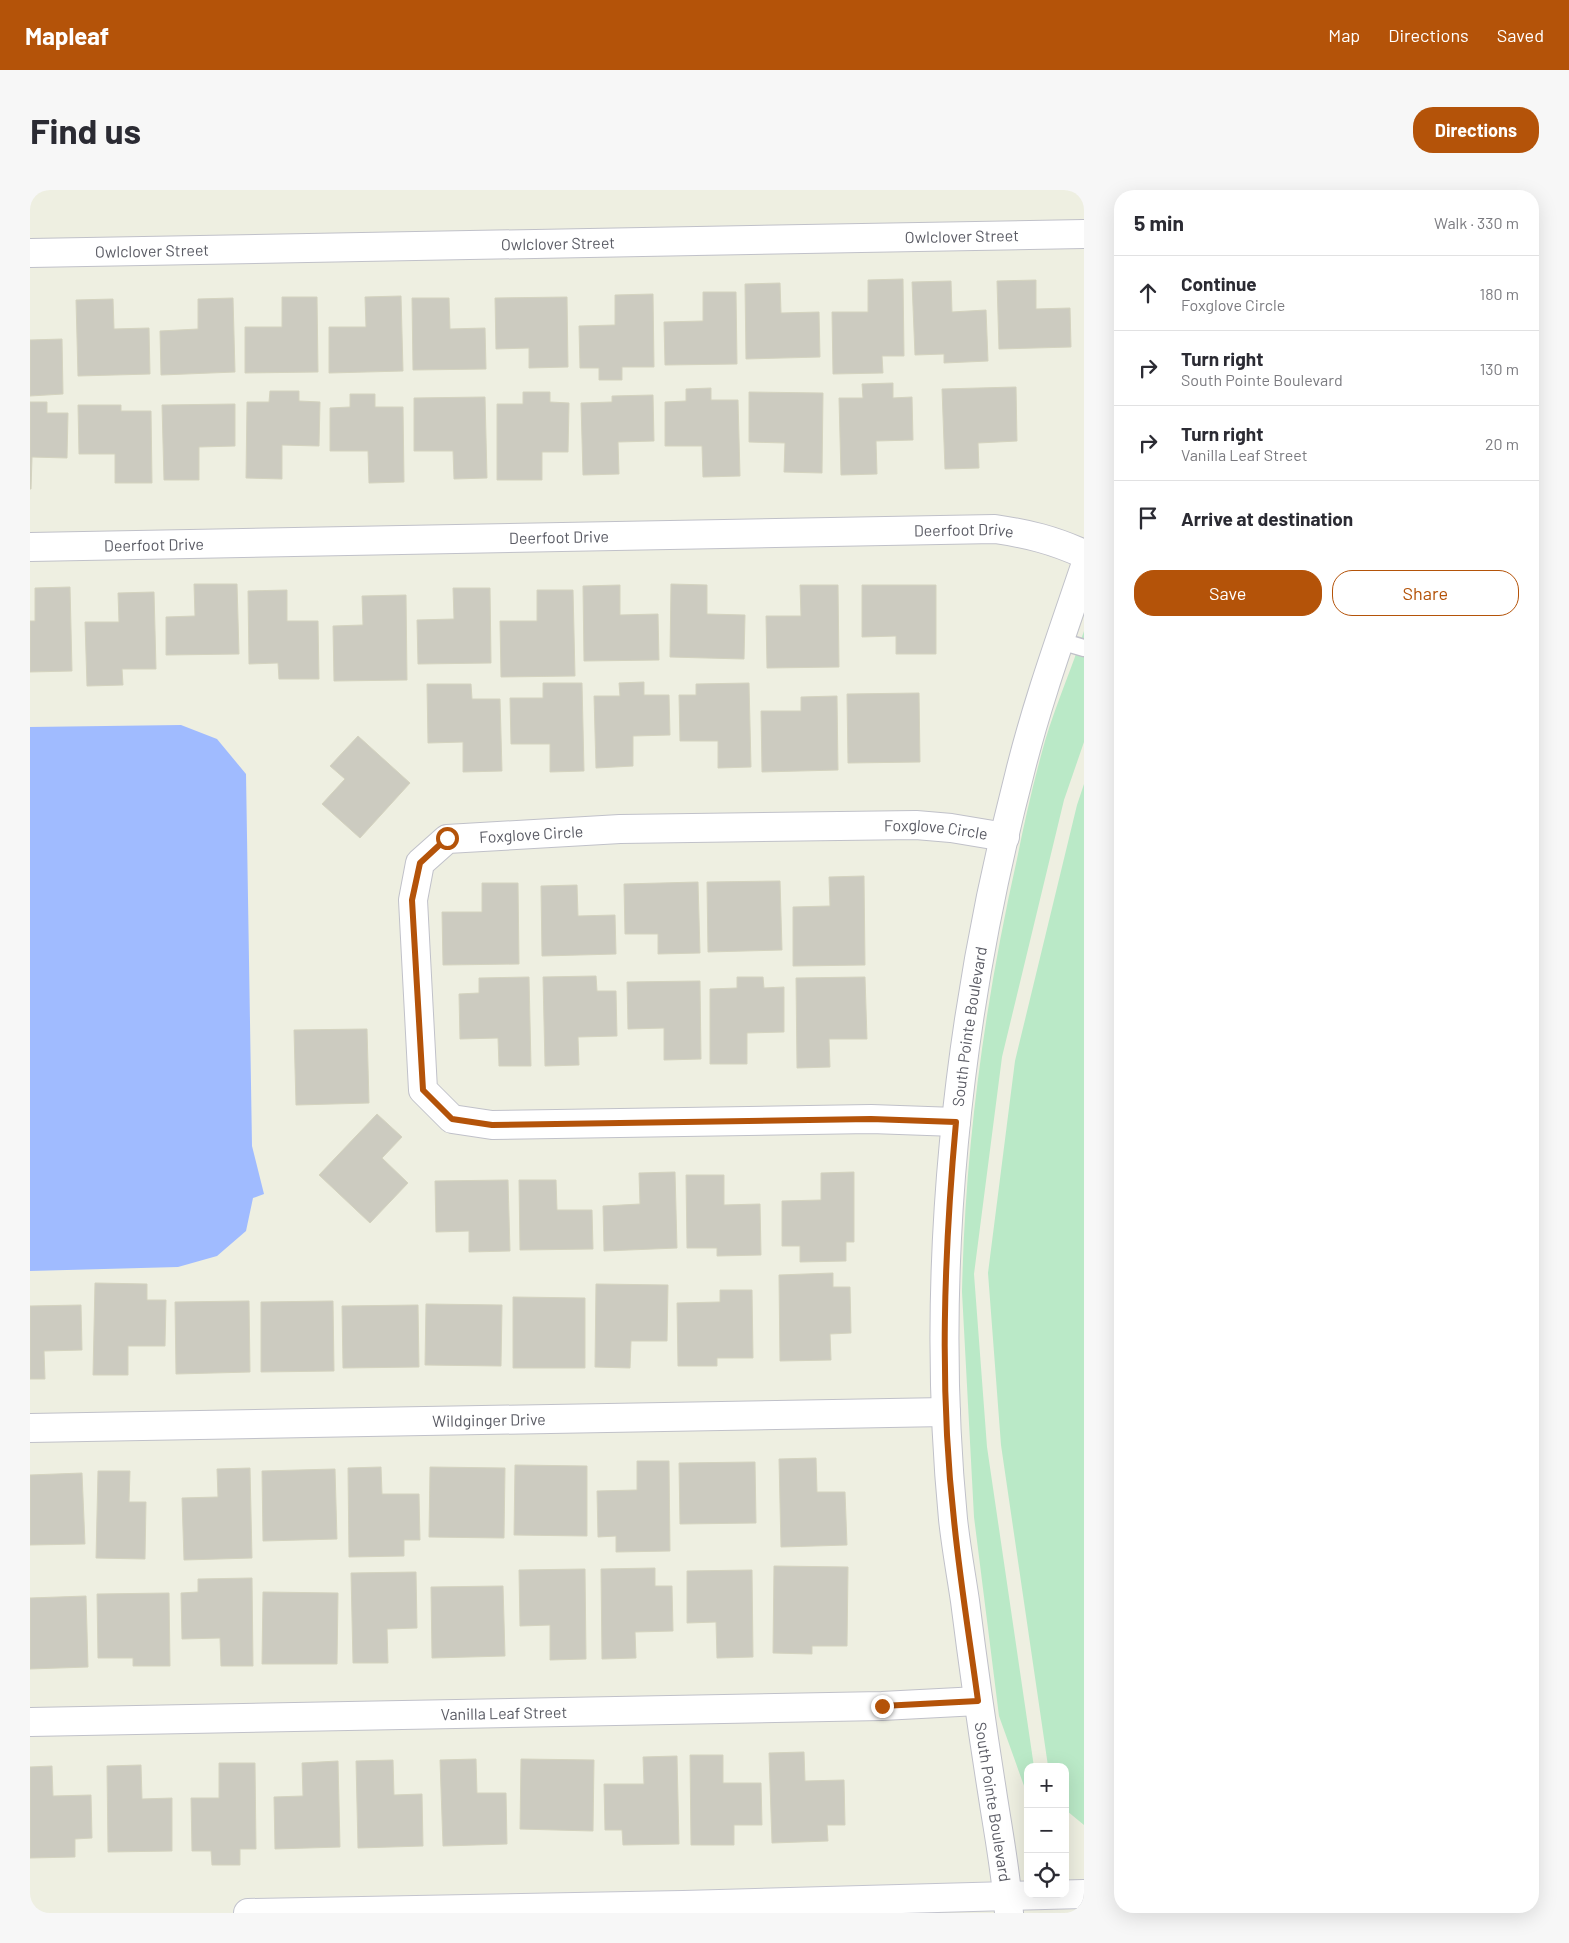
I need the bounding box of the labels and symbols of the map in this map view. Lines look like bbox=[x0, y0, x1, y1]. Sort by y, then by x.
street label: Owlclover Street bbox=[905, 225, 1019, 246]
street label: Owlclover Street bbox=[501, 232, 615, 254]
street label: Owlclover Street bbox=[95, 240, 209, 261]
street label: Deerfoot Drive bbox=[914, 519, 1015, 541]
street label: Deerfoot Drive bbox=[509, 526, 609, 547]
street label: Deerfoot Drive bbox=[104, 534, 204, 555]
street label: Foxglove Circle bbox=[884, 815, 989, 843]
street label: Foxglove Circle bbox=[479, 821, 584, 846]
route start bbox=[436, 827, 459, 850]
street label: South Pointe Boulevard bbox=[948, 945, 990, 1108]
street label: Wildginger Drive bbox=[432, 1409, 546, 1430]
route end bbox=[871, 1695, 894, 1718]
street label: Vanilla Leaf Street bbox=[440, 1702, 567, 1723]
street label: South Pointe Boulevard bbox=[971, 1721, 1016, 1883]

